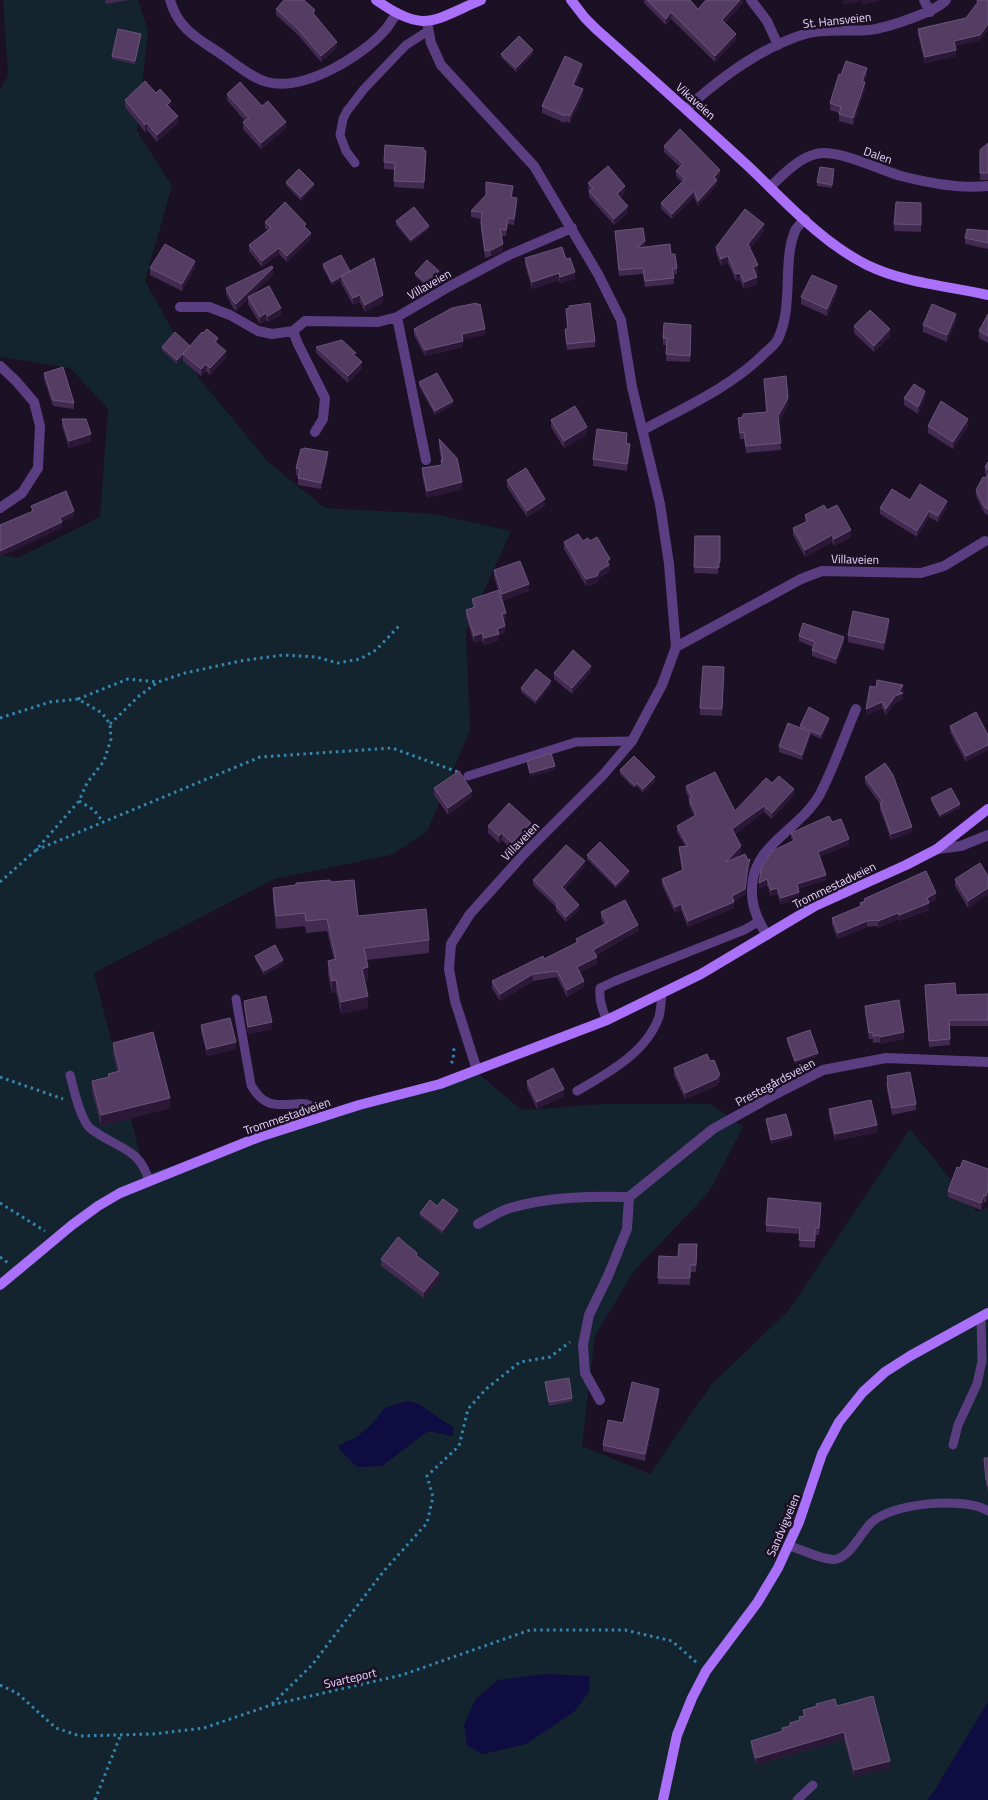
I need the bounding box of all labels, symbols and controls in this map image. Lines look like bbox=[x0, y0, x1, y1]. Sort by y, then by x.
street label: St. Hansveien bbox=[802, 7, 872, 33]
street label: Vikaveien bbox=[672, 78, 720, 124]
street label: Dalen bbox=[861, 141, 895, 169]
street label: Villaveien bbox=[403, 264, 455, 304]
street label: Villaveien bbox=[831, 549, 879, 569]
street label: Villaveien bbox=[497, 817, 543, 865]
street label: Trommestadveien bbox=[789, 857, 879, 913]
street label: Prestegårdsveien bbox=[732, 1053, 818, 1111]
street label: Trommestadveien bbox=[241, 1092, 333, 1140]
street label: Sandvigveien bbox=[761, 1491, 805, 1559]
street label: Svarteport bbox=[322, 1663, 379, 1693]

